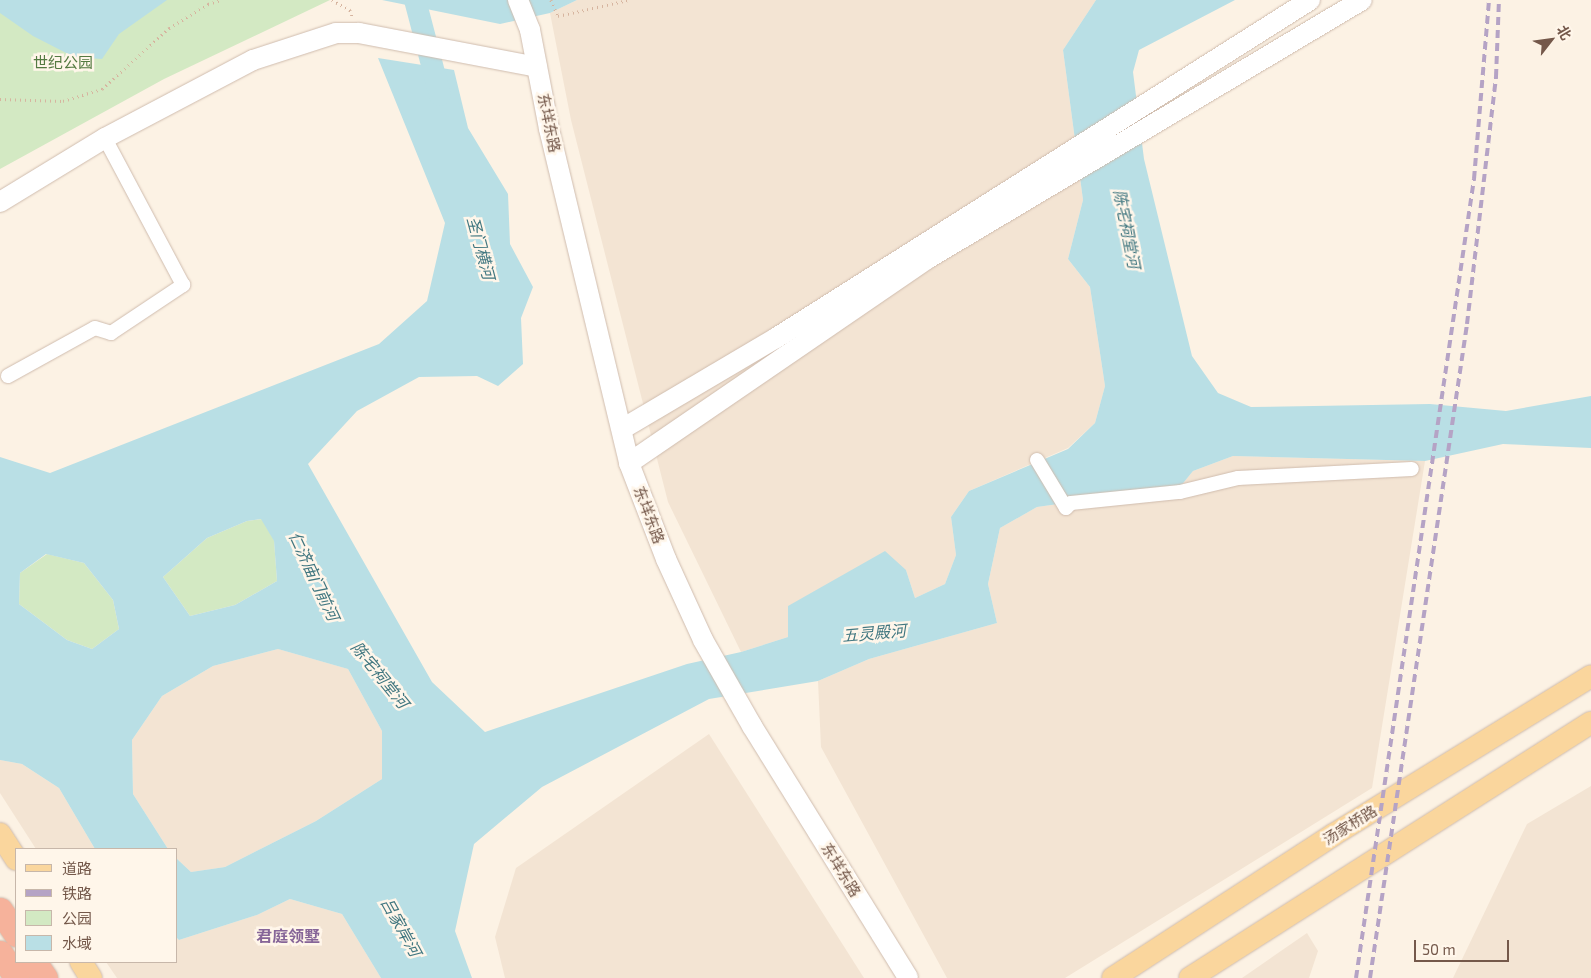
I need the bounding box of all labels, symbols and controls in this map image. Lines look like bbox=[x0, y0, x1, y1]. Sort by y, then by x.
north arrow bbox=[1526, 15, 1576, 65]
text: 北 bbox=[1554, 22, 1575, 43]
park label: 世纪公园 bbox=[33, 54, 93, 72]
street label: 东垟东路 bbox=[534, 92, 564, 154]
water label: 陈宅祠堂河 bbox=[1110, 188, 1144, 270]
water label: 圣门横河 bbox=[463, 215, 499, 281]
street label: 东垟东路 bbox=[630, 484, 668, 546]
water label: 仁济庙门前河 bbox=[285, 528, 343, 624]
water label: 五灵殿河 bbox=[841, 621, 907, 645]
water label: 陈宅祠堂河 bbox=[347, 638, 413, 712]
street label: 汤家桥路 bbox=[1320, 801, 1380, 849]
street label: 东垟东路 bbox=[817, 840, 865, 900]
legend bbox=[15, 848, 178, 963]
text: 道路 bbox=[62, 859, 92, 877]
text: 铁路 bbox=[62, 884, 92, 902]
water label: 吕家岸河 bbox=[377, 894, 425, 960]
text: 公园 bbox=[62, 909, 92, 927]
district label: 君庭领墅 bbox=[256, 926, 320, 946]
scale bar bbox=[1416, 930, 1511, 962]
text: 水域 bbox=[62, 934, 92, 952]
text: 50 m bbox=[1422, 940, 1456, 958]

